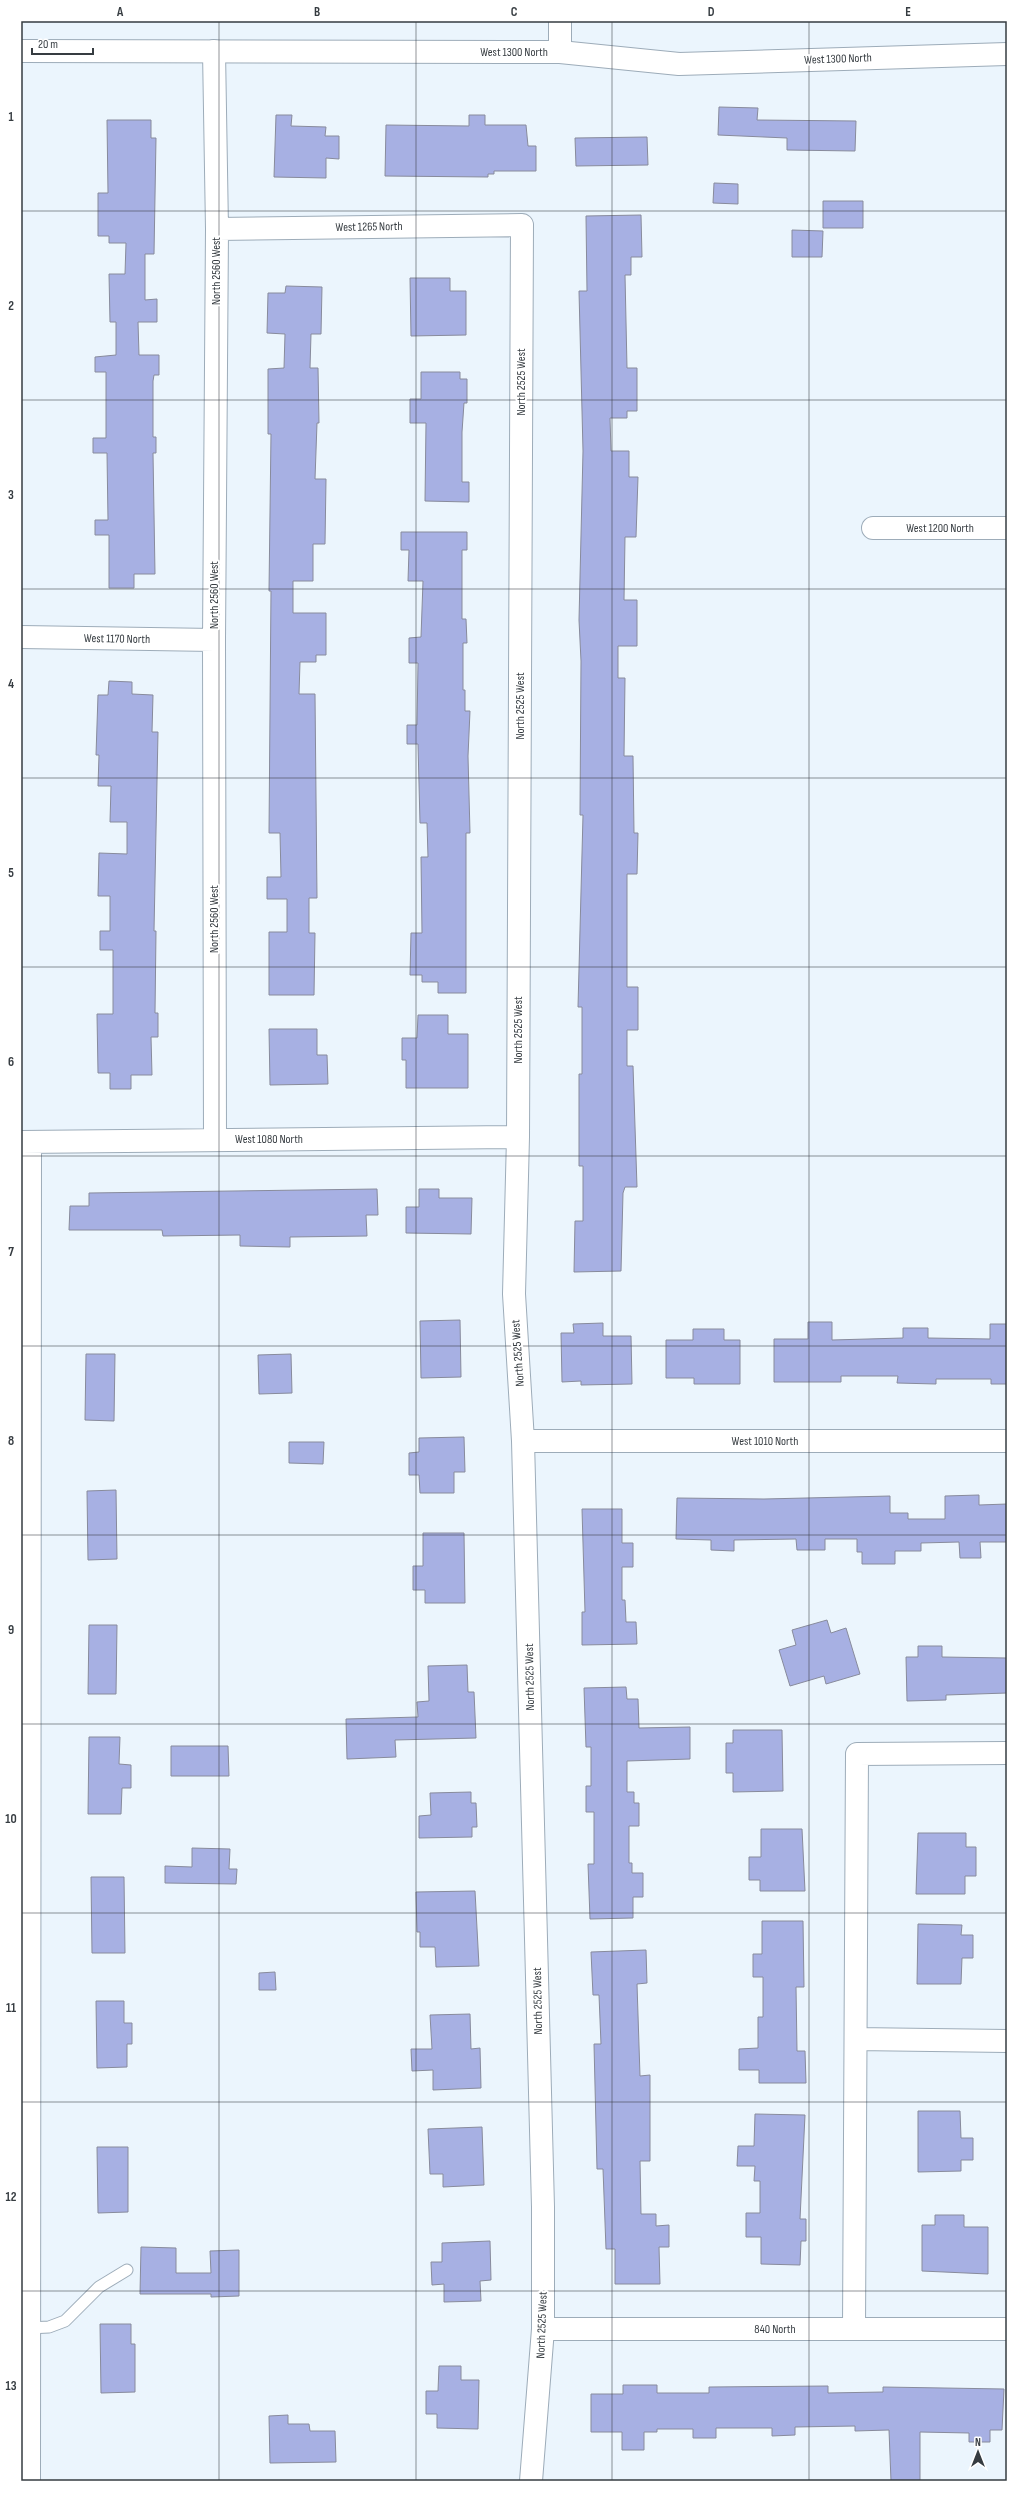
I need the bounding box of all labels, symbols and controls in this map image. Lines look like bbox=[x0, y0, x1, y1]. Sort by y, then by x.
text: A bbox=[116, 4, 124, 20]
text: B bbox=[314, 4, 320, 20]
text: C bbox=[511, 4, 518, 20]
text: D bbox=[708, 4, 715, 20]
text: E bbox=[905, 4, 911, 20]
scale bar bbox=[32, 30, 93, 56]
text: 20 m bbox=[38, 37, 58, 52]
street label: West 1300 North bbox=[480, 45, 548, 60]
street label: West 1300 North bbox=[804, 50, 872, 68]
text: 1 bbox=[8, 109, 14, 125]
street label: West 1265 North bbox=[335, 219, 403, 235]
street label: North 2560 West bbox=[209, 237, 224, 305]
text: 2 bbox=[8, 298, 14, 314]
street label: North 2525 West bbox=[514, 348, 529, 416]
text: 3 bbox=[8, 487, 14, 503]
street label: West 1200 North bbox=[906, 521, 974, 536]
street label: North 2560 West bbox=[207, 561, 222, 629]
street label: West 1170 North bbox=[84, 631, 150, 647]
street label: North 2525 West bbox=[513, 672, 528, 740]
text: 4 bbox=[8, 676, 14, 692]
text: 5 bbox=[8, 865, 14, 881]
street label: North 2560 West bbox=[207, 885, 222, 953]
street label: North 2525 West bbox=[511, 996, 526, 1064]
text: 6 bbox=[8, 1054, 14, 1070]
street label: West 1080 North bbox=[235, 1132, 303, 1147]
text: 7 bbox=[8, 1244, 14, 1260]
street label: North 2525 West bbox=[508, 1319, 528, 1387]
text: 8 bbox=[8, 1433, 14, 1449]
street label: West 1010 North bbox=[732, 1434, 798, 1449]
text: 9 bbox=[8, 1622, 14, 1638]
street label: North 2525 West bbox=[522, 1643, 538, 1711]
text: 10 bbox=[5, 1811, 17, 1827]
street label: North 2525 West bbox=[530, 1967, 546, 2035]
text: 11 bbox=[6, 2000, 16, 2016]
text: 12 bbox=[6, 2189, 17, 2205]
street label: North 2525 West bbox=[533, 2291, 551, 2359]
street label: 840 North bbox=[754, 2322, 796, 2337]
text: 13 bbox=[6, 2378, 17, 2394]
north arrow bbox=[958, 2432, 998, 2472]
text: N bbox=[975, 2436, 981, 2449]

